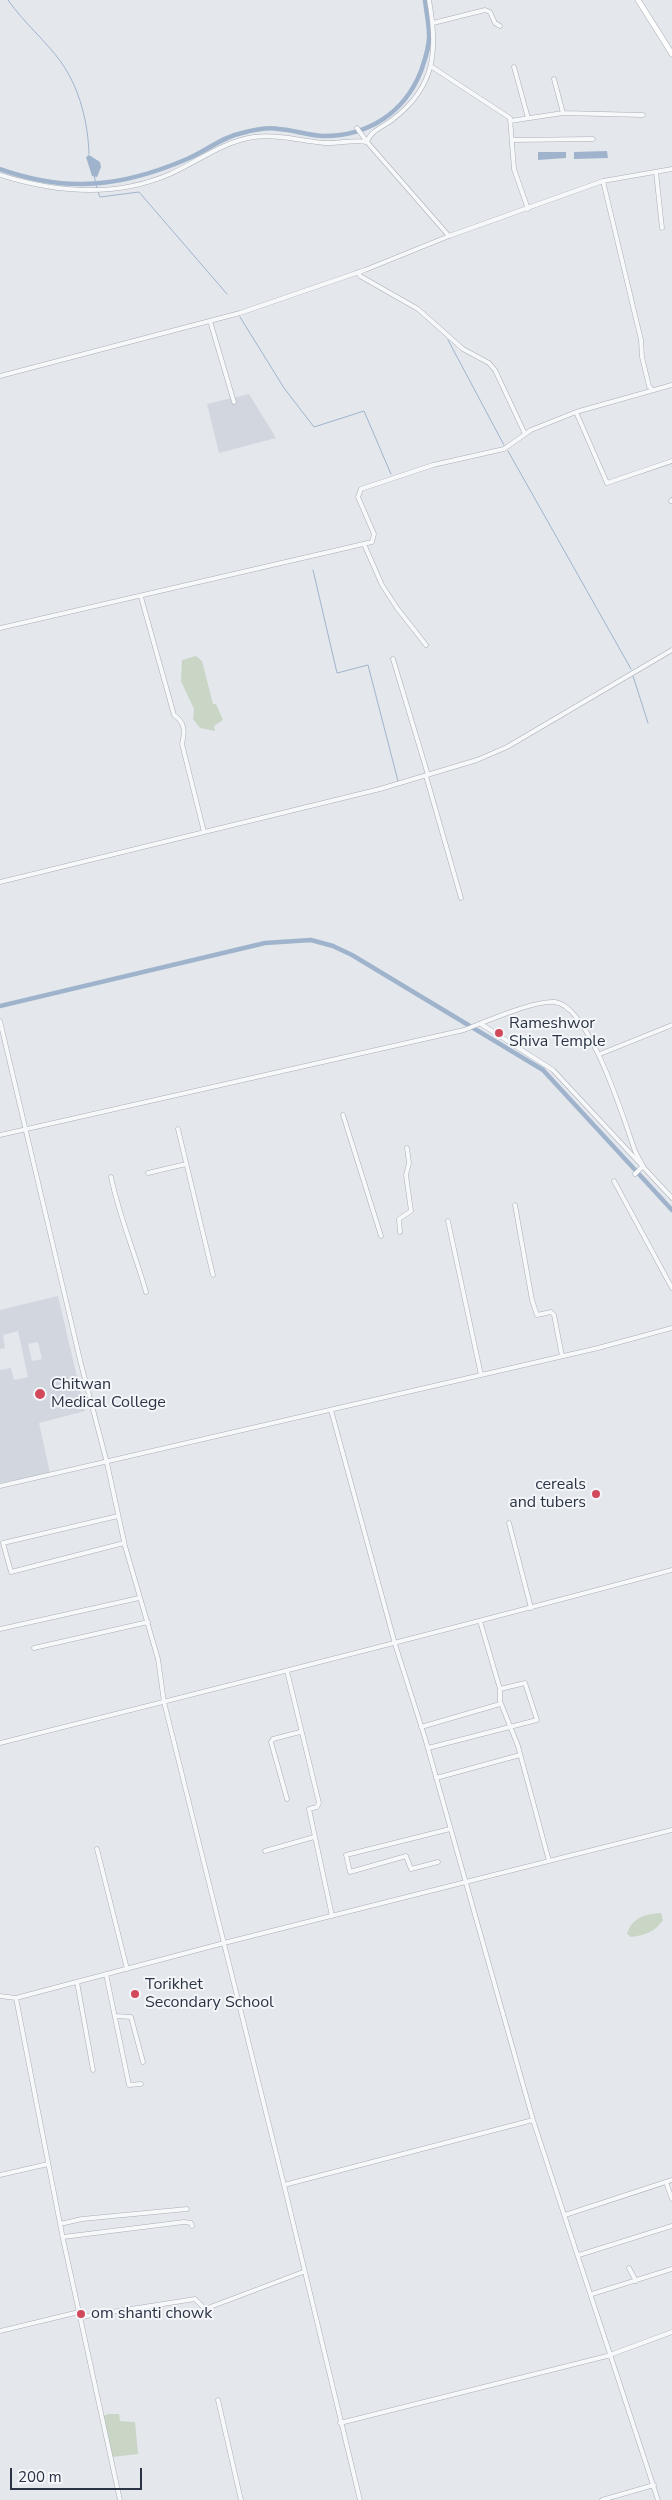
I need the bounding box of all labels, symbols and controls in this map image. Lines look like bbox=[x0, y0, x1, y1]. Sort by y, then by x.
place label: Rameshwor Shiva Temple bbox=[509, 1014, 605, 1052]
marker: Rameshwor Shiva Temple bbox=[493, 1027, 505, 1039]
place label: Chitwan Medical College bbox=[51, 1375, 166, 1413]
marker: Chitwan Medical College bbox=[33, 1387, 47, 1401]
place label: cereals and tubers bbox=[509, 1475, 586, 1513]
marker: cereals and tubers bbox=[590, 1488, 602, 1500]
place label: Torikhet Secondary School bbox=[145, 1975, 274, 2013]
marker: Torikhet Secondary School bbox=[129, 1988, 141, 2000]
place label: om shanti chowk bbox=[91, 2304, 212, 2324]
marker: om shanti chowk bbox=[75, 2308, 87, 2320]
scale bar bbox=[12, 2458, 145, 2490]
text: 200 m bbox=[18, 2467, 62, 2487]

